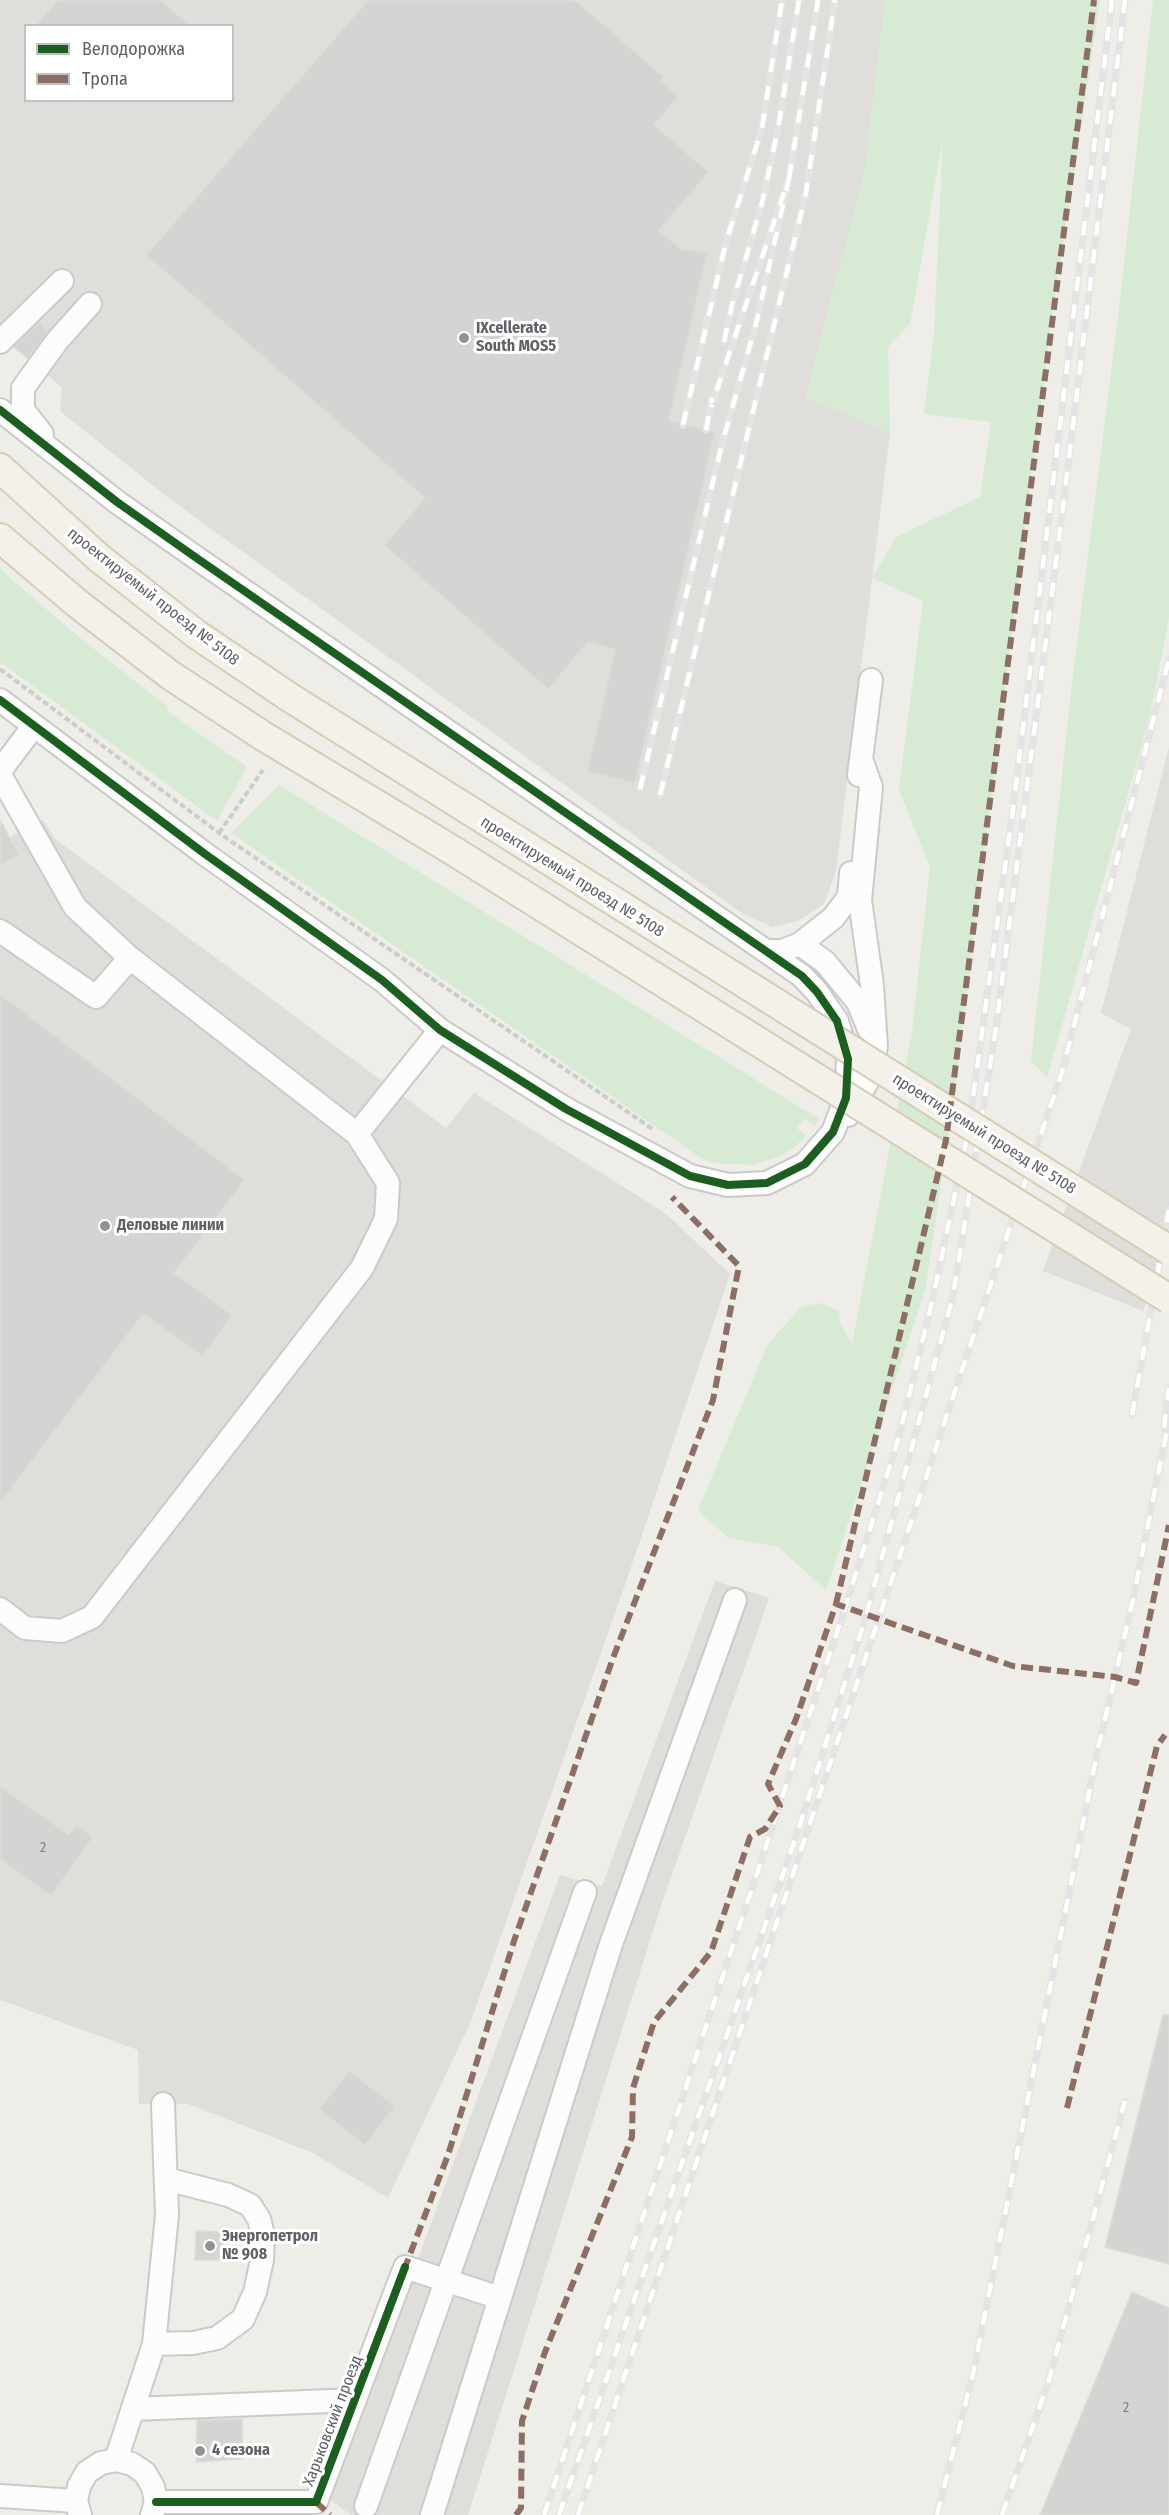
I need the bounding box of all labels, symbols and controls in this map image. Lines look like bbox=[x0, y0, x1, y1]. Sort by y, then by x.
legend bbox=[24, 24, 234, 102]
text: Велодорожка bbox=[82, 38, 185, 60]
text: Тропа bbox=[82, 68, 128, 90]
place label: IXcellerate South MOS5 bbox=[476, 319, 556, 357]
marker: IXcellerate South MOS5 bbox=[457, 331, 471, 345]
street label: проектируемый проезд № 5108 bbox=[63, 524, 243, 670]
street label: проектируемый проезд № 5108 bbox=[477, 812, 667, 942]
street label: проектируемый проезд № 5108 bbox=[889, 1069, 1079, 1199]
place label: Деловые линии bbox=[117, 1216, 224, 1236]
marker: Деловые линии bbox=[98, 1219, 112, 1233]
house number: 2 bbox=[40, 1840, 46, 1856]
place label: Энергопетрол № 908 bbox=[222, 2227, 318, 2265]
marker: Энергопетрол № 908 bbox=[203, 2239, 217, 2253]
street label: Харьковский проезд bbox=[299, 2353, 367, 2489]
house number: 2 bbox=[1123, 2400, 1129, 2416]
place label: 4 сезона bbox=[212, 2441, 270, 2461]
marker: 4 сезона bbox=[193, 2444, 207, 2458]

